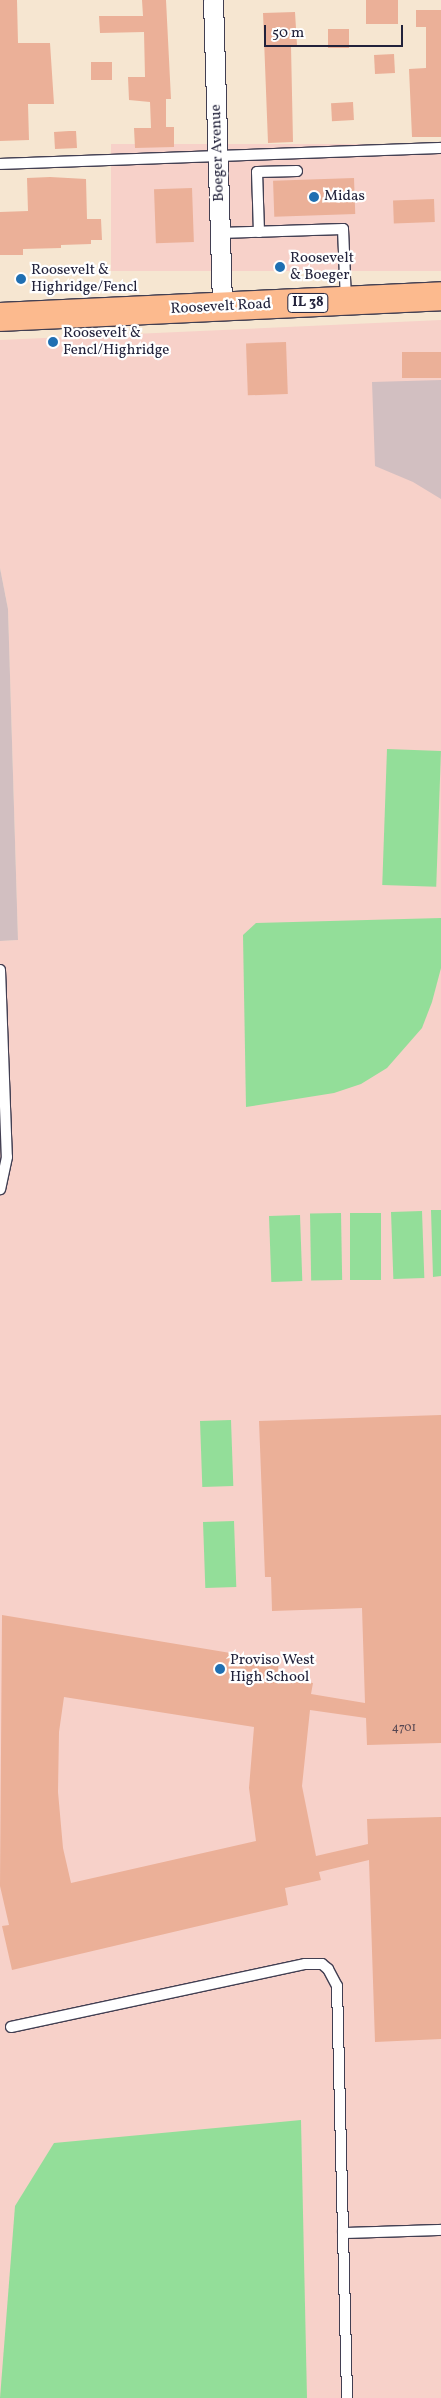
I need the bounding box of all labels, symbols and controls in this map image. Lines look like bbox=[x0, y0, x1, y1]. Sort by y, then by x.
scale bar bbox=[266, 15, 405, 47]
text: 50 m bbox=[272, 23, 304, 44]
street label: Boeger Avenue bbox=[207, 104, 229, 202]
place label: Midas bbox=[324, 188, 365, 206]
marker: Midas bbox=[308, 191, 320, 203]
place label: Roosevelt & Boeger bbox=[290, 249, 354, 284]
place label: Roosevelt & Highridge/Fencl bbox=[31, 261, 137, 296]
marker: Roosevelt & Boeger bbox=[274, 261, 286, 273]
marker: Roosevelt & Highridge/Fencl bbox=[15, 273, 27, 285]
road number: IL 38 bbox=[287, 292, 329, 314]
street label: Roosevelt Road bbox=[170, 295, 272, 319]
place label: Roosevelt & Fencl/Highridge bbox=[63, 324, 169, 359]
marker: Roosevelt & Fencl/Highridge bbox=[47, 336, 59, 348]
place label: Proviso West High School bbox=[230, 1651, 315, 1686]
marker: Proviso West High School bbox=[214, 1663, 226, 1675]
house number: 4701 bbox=[392, 1722, 416, 1736]

